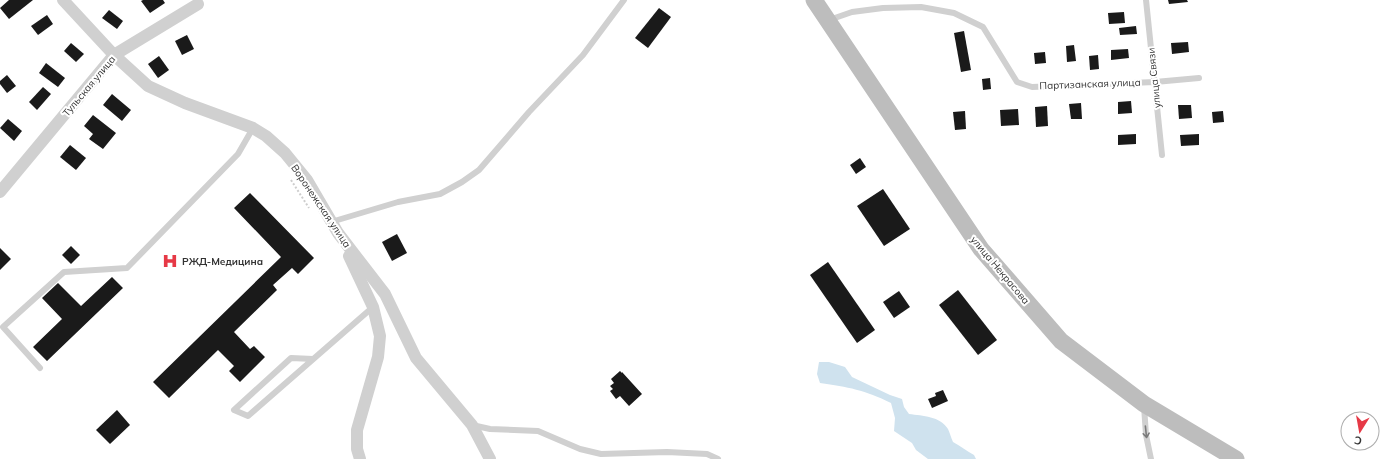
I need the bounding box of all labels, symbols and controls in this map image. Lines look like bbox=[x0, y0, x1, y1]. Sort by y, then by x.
street label: улица Связи bbox=[1144, 47, 1164, 109]
street label: Тульская улица bbox=[60, 53, 118, 119]
street label: Партизанская улица bbox=[1039, 76, 1141, 92]
street label: Воронежская улица bbox=[288, 162, 354, 250]
street label: улица Некрасова bbox=[968, 233, 1032, 307]
hospital icon: РЖД-Медицина bbox=[161, 252, 179, 270]
place label: РЖД-Медицина bbox=[182, 255, 263, 268]
north arrow bbox=[1340, 411, 1380, 451]
one-way arrow bbox=[1142, 425, 1150, 438]
text: С bbox=[1353, 433, 1363, 448]

